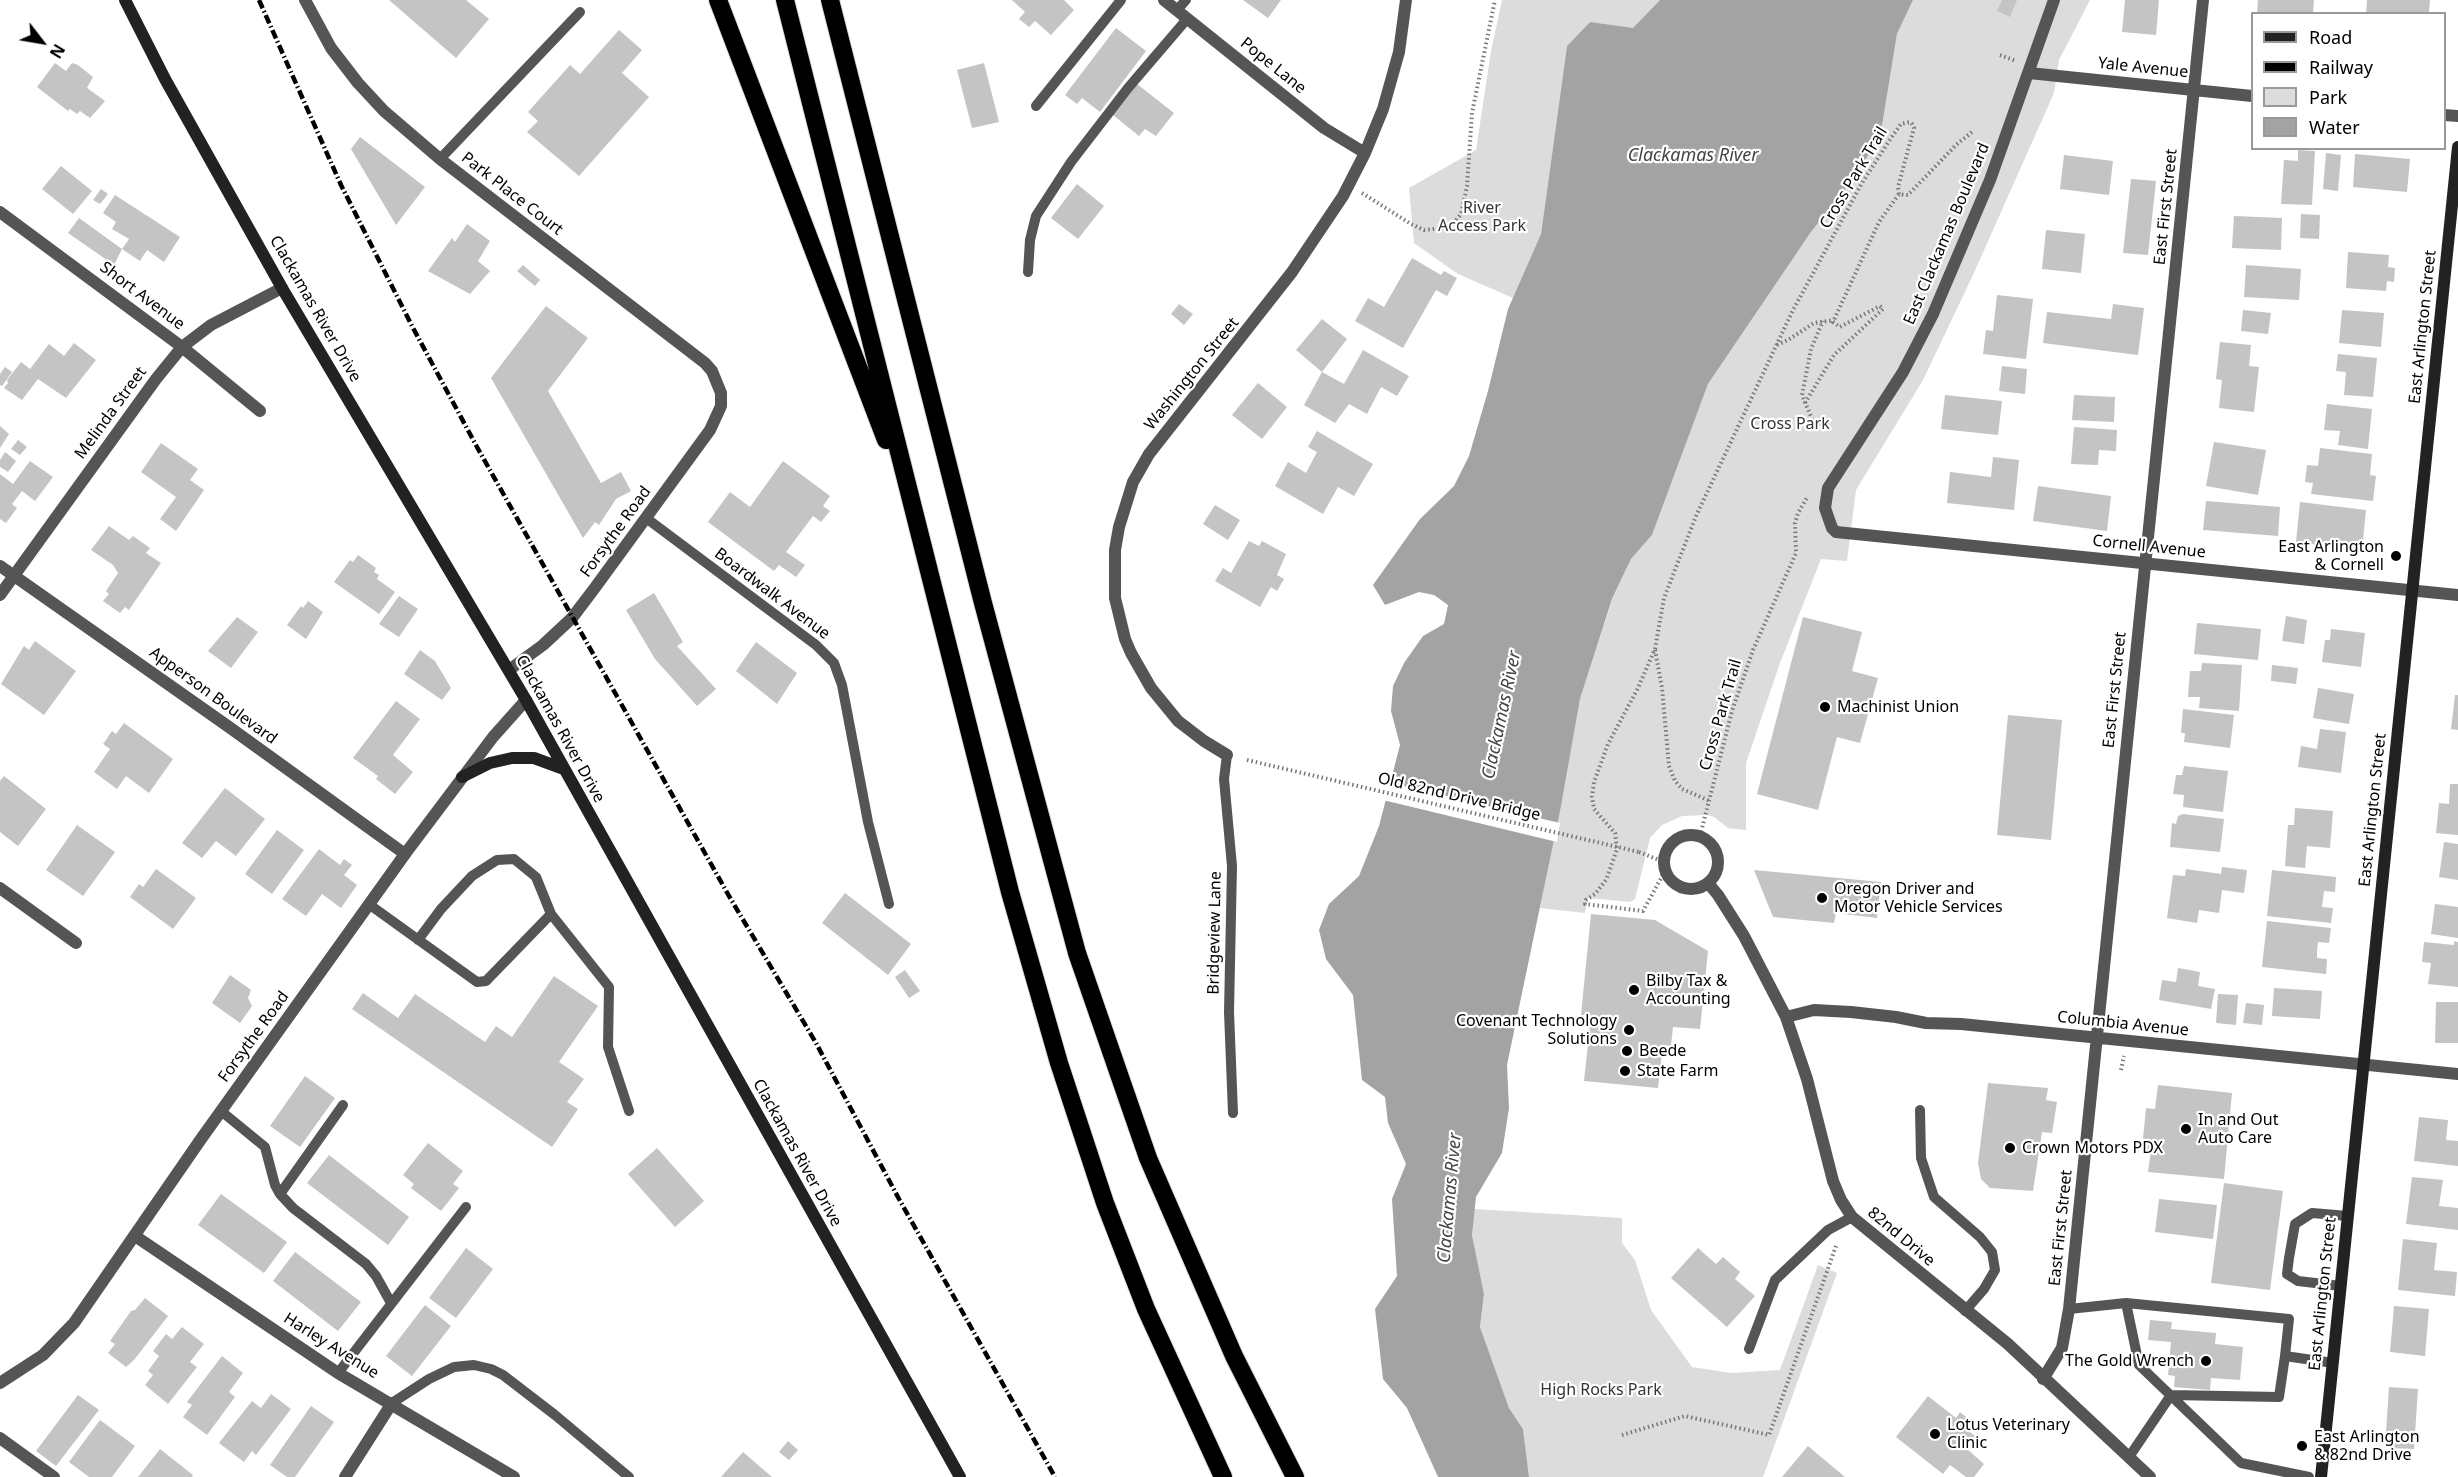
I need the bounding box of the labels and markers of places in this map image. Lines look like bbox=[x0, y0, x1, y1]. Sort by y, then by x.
place label: East Arlington & Cornell bbox=[2278, 537, 2384, 575]
marker: East Arlington & Cornell bbox=[2389, 549, 2403, 563]
place label: Machinist Union bbox=[1837, 697, 1959, 717]
marker: Machinist Union bbox=[1818, 700, 1832, 714]
place label: Oregon Driver and Motor Vehicle Services bbox=[1834, 879, 2003, 917]
marker: Oregon Driver and Motor Vehicle Services bbox=[1815, 891, 1829, 905]
place label: Bilby Tax & Accounting bbox=[1646, 971, 1731, 1009]
marker: Bilby Tax & Accounting bbox=[1627, 983, 1641, 997]
place label: Covenant Technology Solutions bbox=[1456, 1011, 1617, 1049]
marker: Covenant Technology Solutions bbox=[1622, 1023, 1636, 1037]
place label: Beede bbox=[1639, 1041, 1686, 1061]
marker: Beede bbox=[1620, 1044, 1634, 1058]
place label: State Farm bbox=[1637, 1061, 1718, 1081]
marker: State Farm bbox=[1618, 1064, 1632, 1078]
place label: In and Out Auto Care bbox=[2198, 1110, 2278, 1148]
marker: In and Out Auto Care bbox=[2179, 1122, 2193, 1136]
place label: Crown Motors PDX bbox=[2022, 1138, 2163, 1158]
marker: Crown Motors PDX bbox=[2003, 1141, 2017, 1155]
place label: The Gold Wrench bbox=[2065, 1351, 2194, 1371]
marker: The Gold Wrench bbox=[2199, 1354, 2213, 1368]
place label: Lotus Veterinary Clinic bbox=[1947, 1415, 2070, 1453]
marker: Lotus Veterinary Clinic bbox=[1928, 1427, 1942, 1441]
place label: East Arlington & 82nd Drive bbox=[2314, 1427, 2420, 1465]
marker: East Arlington & 82nd Drive bbox=[2295, 1439, 2309, 1453]

